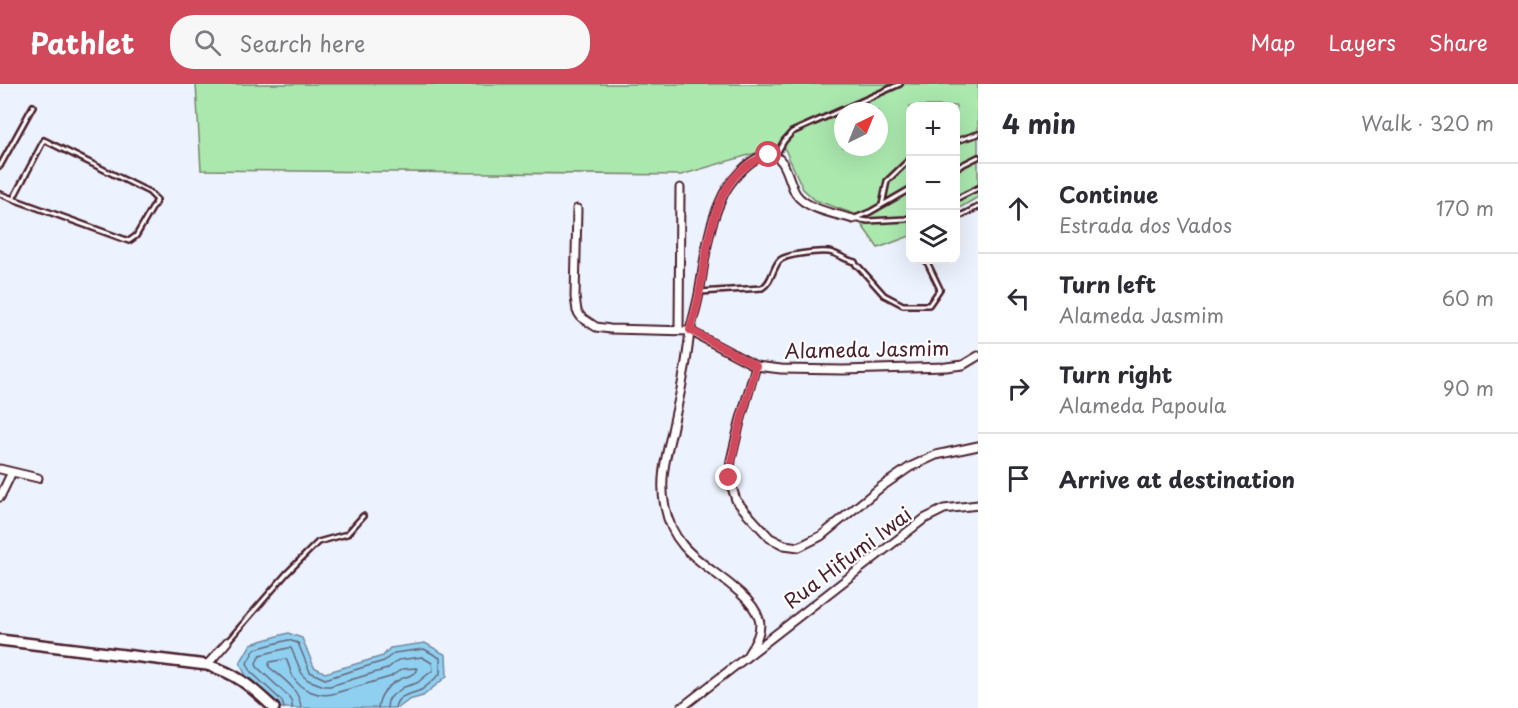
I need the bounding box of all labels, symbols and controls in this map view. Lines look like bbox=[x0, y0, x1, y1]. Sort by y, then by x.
search box bbox=[170, 15, 590, 69]
text: Pathlet bbox=[30, 21, 134, 64]
icon: search bbox=[191, 26, 224, 59]
text: Search here bbox=[239, 26, 365, 59]
text: Map bbox=[1251, 26, 1295, 58]
text: Layers bbox=[1328, 26, 1396, 58]
text: Share bbox=[1429, 26, 1488, 58]
north arrow bbox=[834, 102, 888, 156]
map controls bbox=[906, 102, 960, 264]
button: + bbox=[906, 102, 960, 156]
text: 4 min bbox=[1002, 104, 1076, 143]
text: Walk · 320 m bbox=[1361, 108, 1494, 138]
route start bbox=[755, 141, 781, 167]
button: − bbox=[906, 156, 960, 210]
text: Continue bbox=[1059, 177, 1158, 210]
icon: ahead bbox=[1002, 192, 1035, 225]
text: 170 m bbox=[1436, 193, 1494, 223]
button: layers bbox=[906, 210, 960, 264]
text: Estrada dos Vados bbox=[1059, 210, 1232, 240]
text: Turn left bbox=[1059, 267, 1156, 300]
icon: left bbox=[1002, 282, 1035, 315]
text: 60 m bbox=[1442, 283, 1494, 313]
text: Alameda Jasmim bbox=[1059, 300, 1224, 330]
street label: Alameda Jasmim bbox=[784, 333, 950, 365]
text: Turn right bbox=[1059, 357, 1172, 390]
icon: right bbox=[1002, 372, 1035, 405]
text: 90 m bbox=[1443, 373, 1494, 403]
text: Alameda Papoula bbox=[1059, 390, 1226, 420]
icon: arrive bbox=[1002, 462, 1035, 495]
text: Arrive at destination bbox=[1059, 462, 1295, 495]
route end bbox=[715, 464, 741, 490]
street label: Rua Hifumi Iwai bbox=[777, 499, 918, 615]

